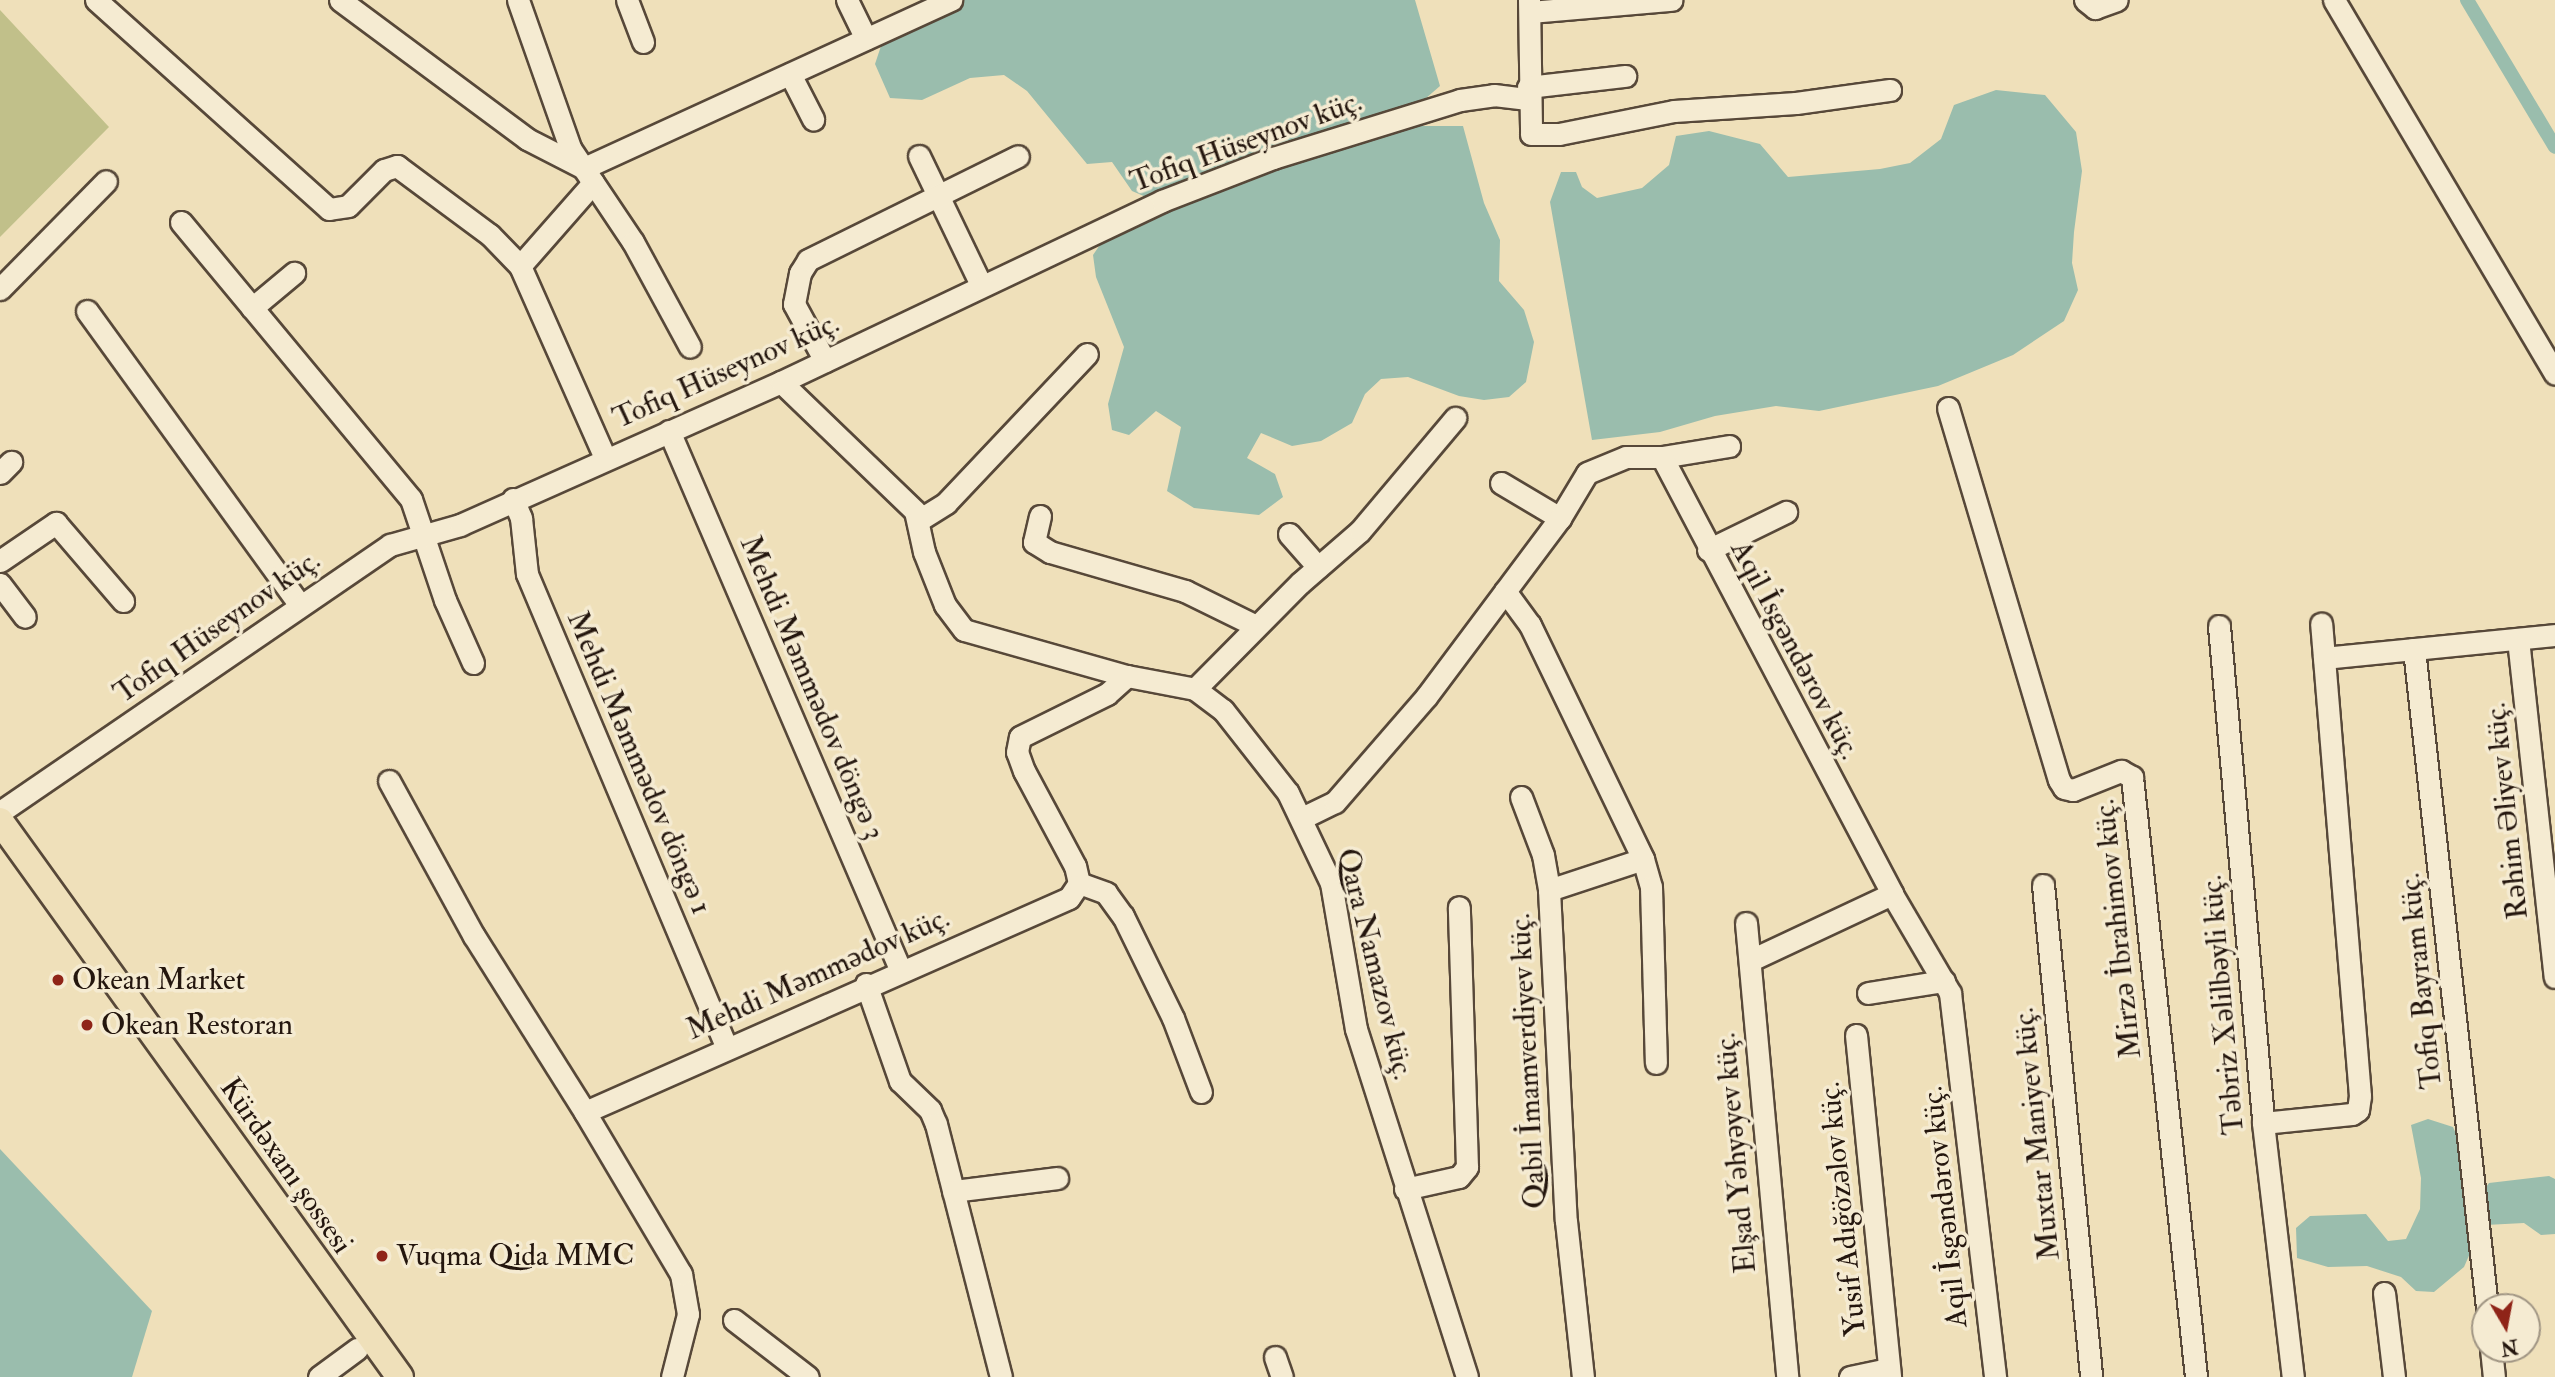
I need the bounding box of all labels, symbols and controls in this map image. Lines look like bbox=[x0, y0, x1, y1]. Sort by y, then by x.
street label: Tofiq Hüseynov küç. bbox=[1125, 83, 1367, 201]
street label: Tofiq Hüseynov küç. bbox=[607, 305, 845, 437]
street label: Mehdi Məmmədov döngə 3 bbox=[732, 531, 892, 845]
street label: Aqil İsgəndərov küç. bbox=[1722, 534, 1868, 766]
street label: Tofiq Hüseynov küç. bbox=[107, 542, 327, 712]
street label: Mehdi Məmmədov döngə 1 bbox=[559, 606, 719, 920]
street label: Rəhim Əliyev küç. bbox=[2478, 701, 2536, 921]
street label: Mirzə İbrahimov küç. bbox=[2086, 798, 2150, 1060]
street label: Qara Namazov küç. bbox=[1329, 845, 1421, 1083]
street label: Tofiq Bayram küç. bbox=[2392, 871, 2450, 1091]
street label: Təbriz Xəlilbəyli küç. bbox=[2194, 874, 2252, 1136]
street label: Mehdi Məmmədov küç. bbox=[681, 900, 955, 1048]
street label: Qabil İmamverdiyev küç. bbox=[1502, 912, 1554, 1210]
place label: Okean Market bbox=[72, 962, 245, 998]
marker: Okean Market bbox=[50, 972, 66, 988]
street label: Muxtar Maniyev küç. bbox=[2006, 1006, 2068, 1262]
place label: Okean Restoran bbox=[101, 1007, 293, 1043]
marker: Okean Restoran bbox=[79, 1017, 95, 1033]
street label: Elşad Yəhyəyev küç. bbox=[1708, 1031, 1764, 1275]
street label: Kürdəxanı şossesi bbox=[212, 1071, 360, 1261]
street label: Yusif Adığözəlov küç. bbox=[1812, 1080, 1874, 1338]
street label: Aqil İsgəndərov küç. bbox=[1914, 1085, 1976, 1329]
place label: Vuqma Qida MMC bbox=[396, 1238, 634, 1274]
marker: Vuqma Qida MMC bbox=[374, 1248, 390, 1264]
north arrow bbox=[2471, 1293, 2541, 1363]
text: N bbox=[2499, 1333, 2520, 1360]

